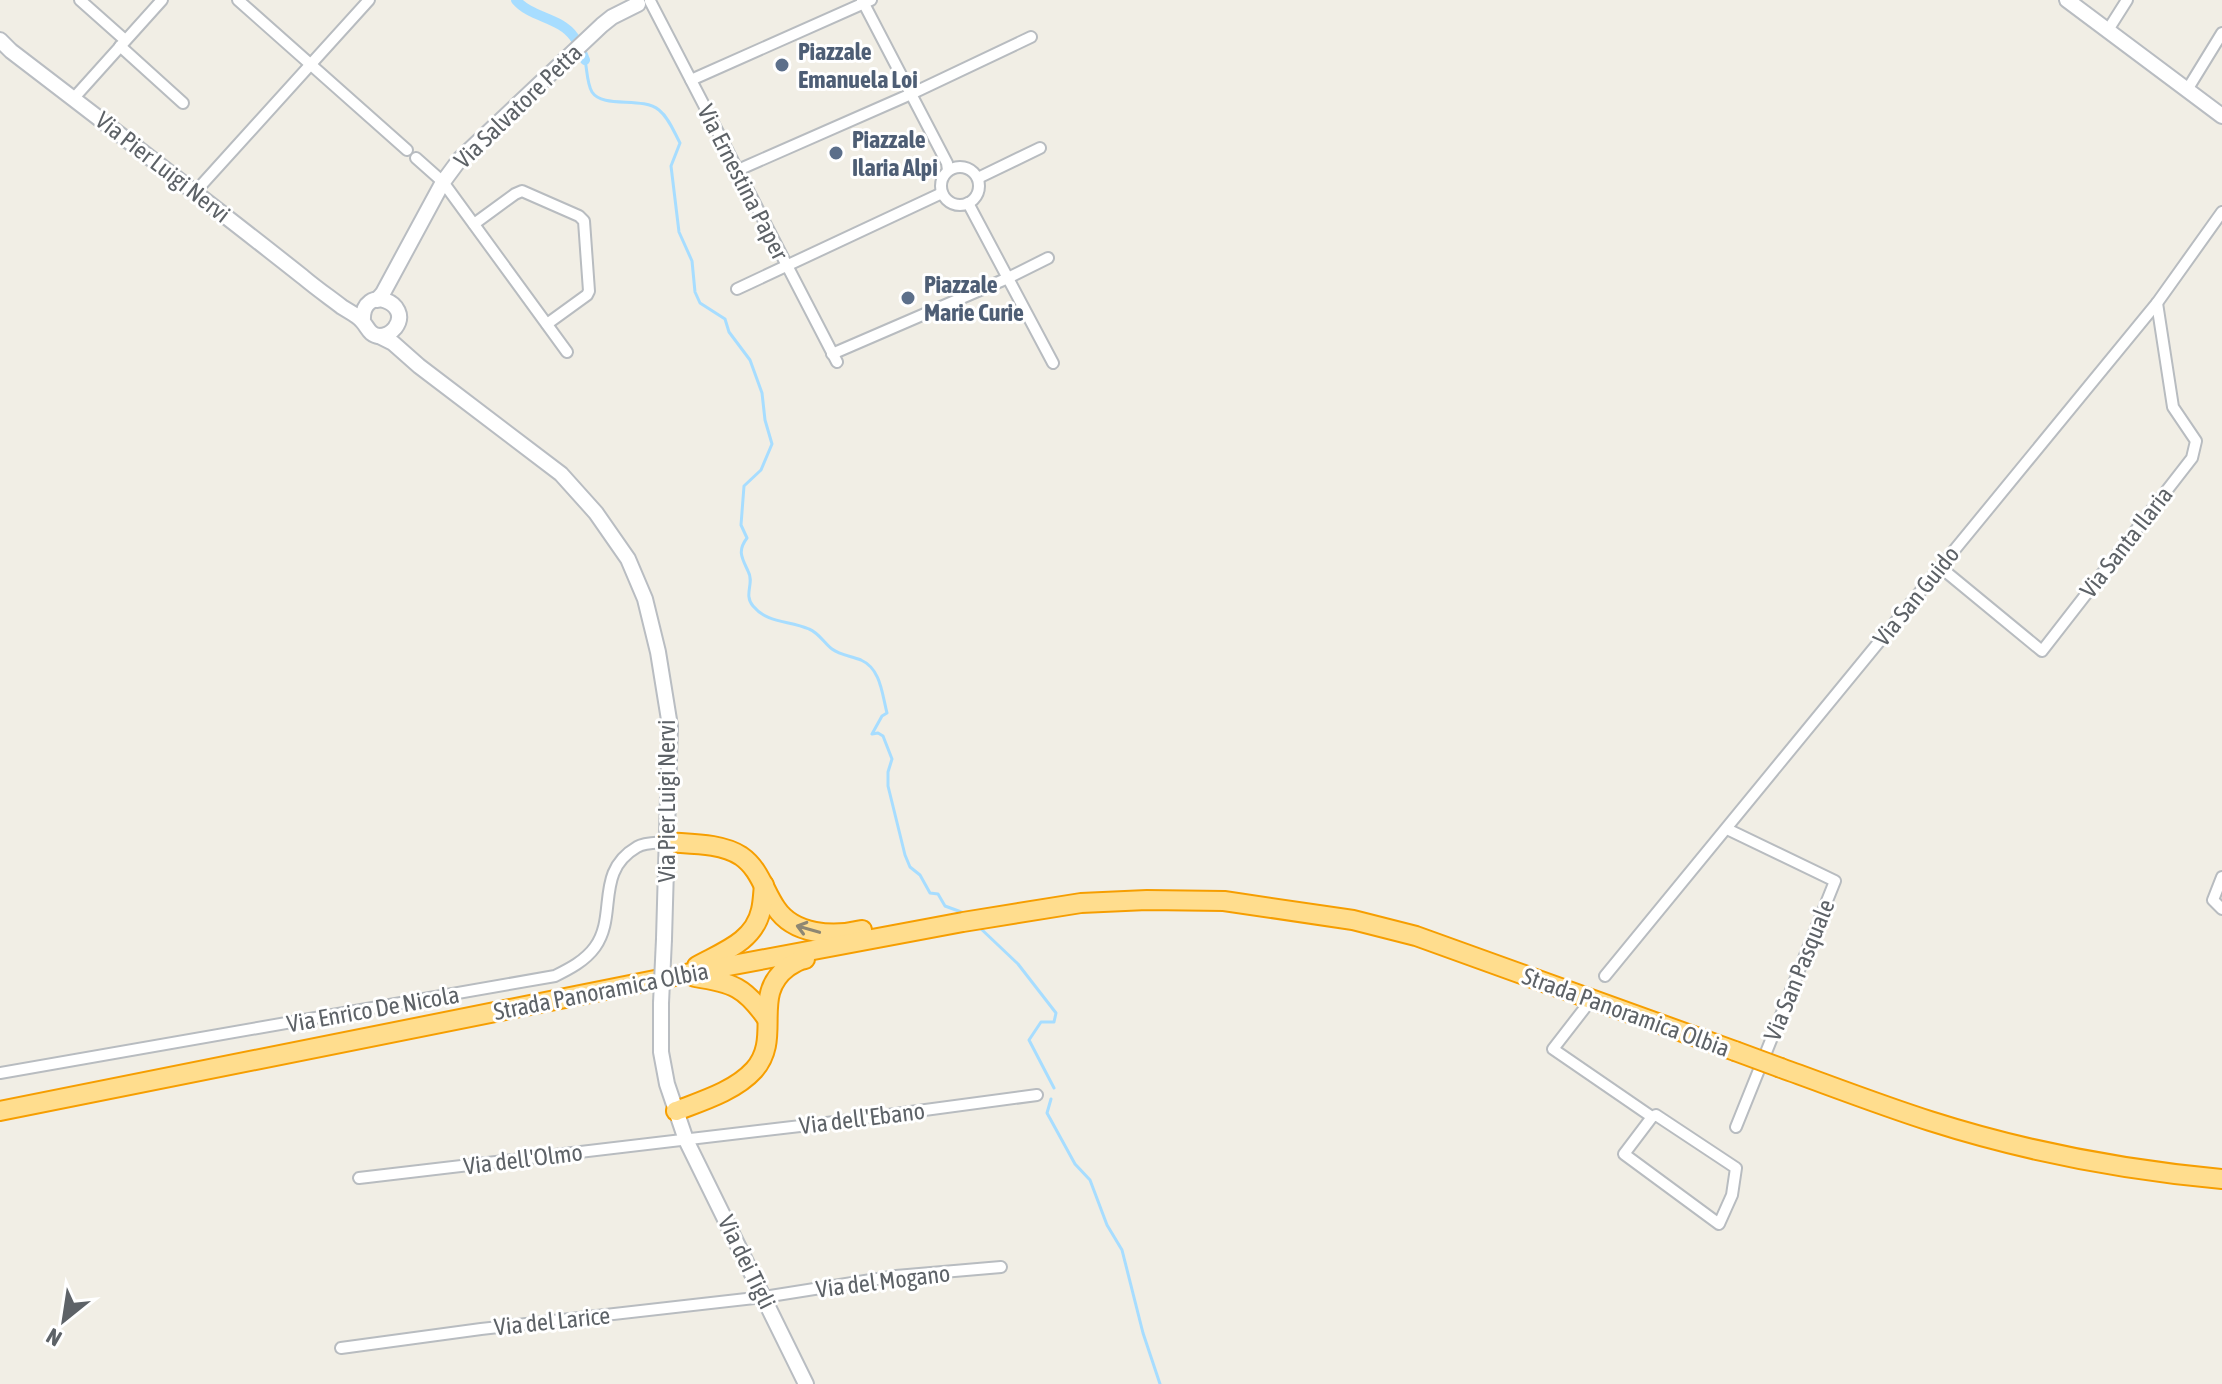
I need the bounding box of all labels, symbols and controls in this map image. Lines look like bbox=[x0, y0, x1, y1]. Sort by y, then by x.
street label: Via Salvatore Petta bbox=[449, 38, 587, 174]
place label: Piazzale Emanuela Loi bbox=[798, 38, 918, 93]
marker: Piazzale Emanuela Loi bbox=[773, 56, 791, 74]
street label: Via Ernestina Paper bbox=[692, 100, 794, 265]
street label: Via Pier Luigi Nervi bbox=[91, 106, 235, 228]
place label: Piazzale Ilaria Alpi bbox=[852, 126, 938, 181]
marker: Piazzale Ilaria Alpi bbox=[827, 144, 845, 162]
place label: Piazzale Marie Curie bbox=[924, 271, 1024, 326]
marker: Piazzale Marie Curie bbox=[899, 289, 917, 307]
street label: Via Santa Ilaria bbox=[2074, 481, 2178, 603]
street label: Via San Guido bbox=[1868, 541, 1964, 651]
street label: Via Pier Luigi Nervi bbox=[653, 720, 680, 882]
street label: Via San Pasquale bbox=[1758, 895, 1840, 1045]
one-way arrow bbox=[795, 921, 821, 936]
street label: Strada Panoramica Olbia bbox=[491, 957, 711, 1025]
street label: Strada Panoramica Olbia bbox=[1519, 962, 1733, 1062]
street label: Via Enrico De Nicola bbox=[285, 981, 461, 1037]
street label: Via dell'Ebano bbox=[798, 1097, 926, 1139]
street label: Via dell'Olmo bbox=[462, 1138, 584, 1180]
street label: Via dei Tigli bbox=[713, 1211, 781, 1313]
street label: Via del Mogano bbox=[814, 1259, 952, 1303]
north arrow bbox=[24, 1280, 104, 1360]
street label: Via del Larice bbox=[493, 1301, 611, 1341]
text: N bbox=[42, 1323, 66, 1352]

